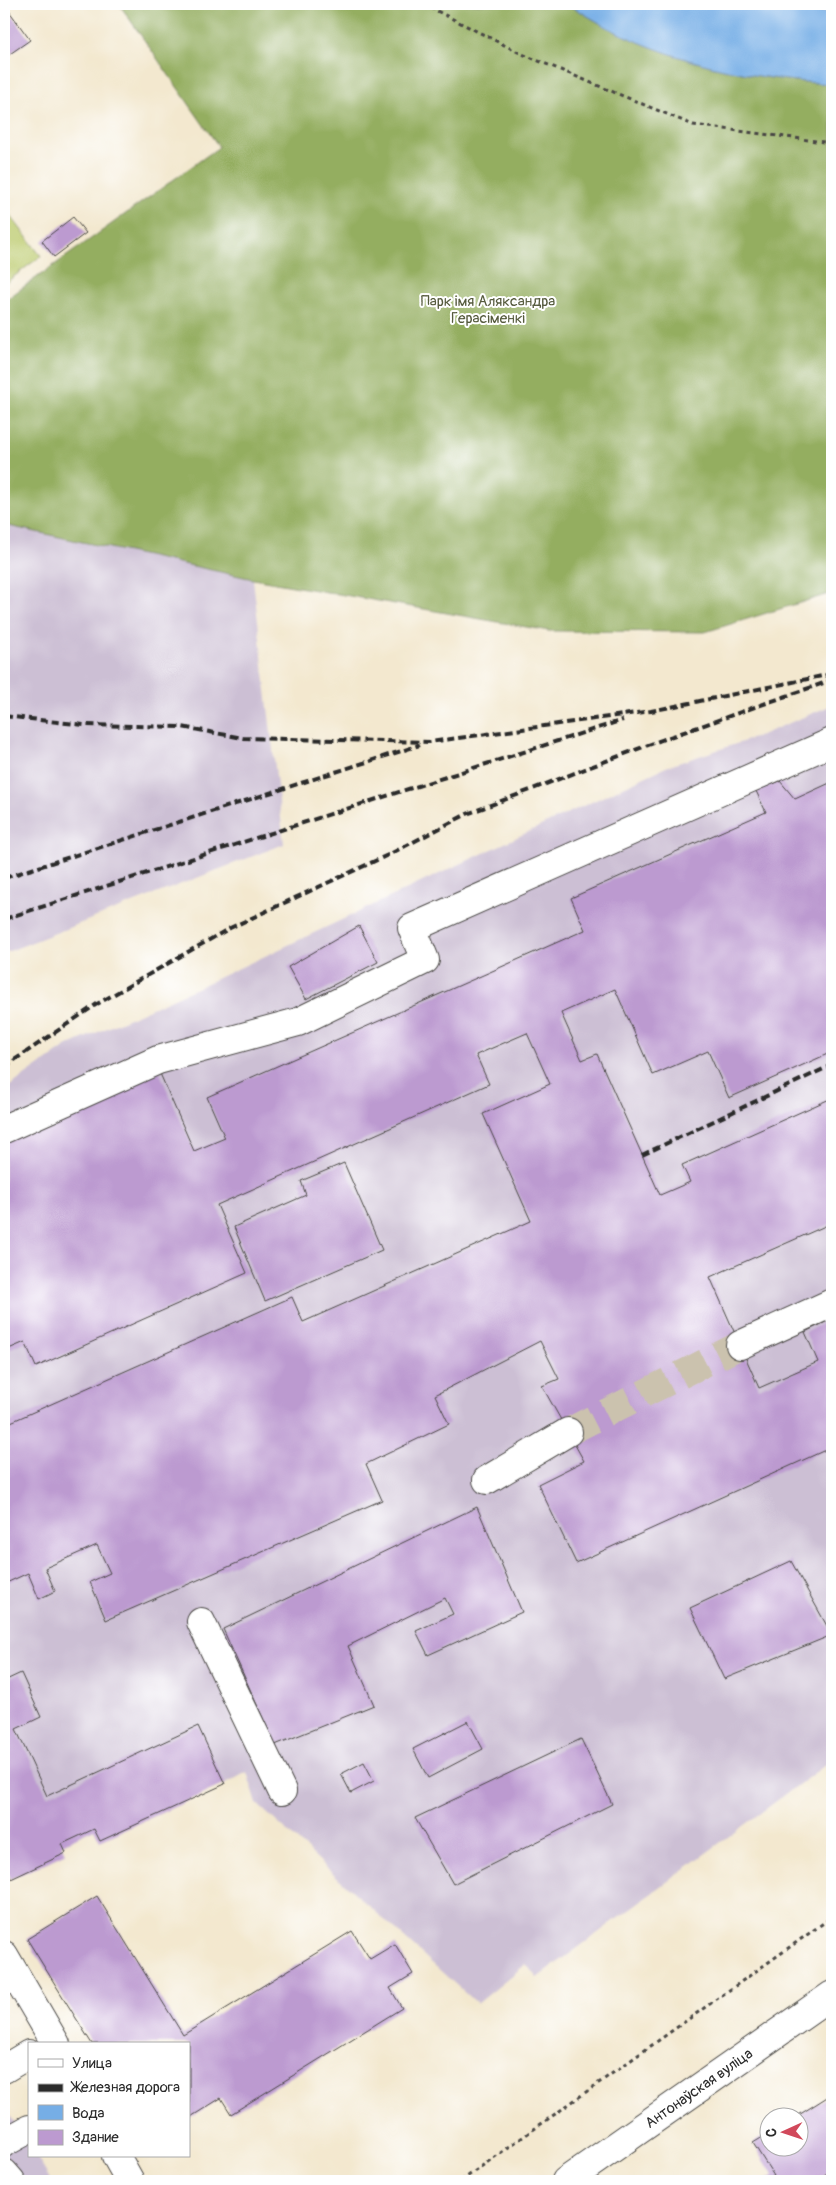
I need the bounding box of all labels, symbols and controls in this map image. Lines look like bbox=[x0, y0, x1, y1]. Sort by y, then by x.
park label: Парк імя Аляксандра Герасіменкі bbox=[421, 292, 555, 328]
legend bbox=[28, 2042, 190, 2158]
street label: Антонаўская вуліца bbox=[641, 2044, 756, 2132]
text: Улица bbox=[72, 2054, 112, 2073]
text: Железная дорога bbox=[70, 2078, 180, 2097]
text: Вода bbox=[72, 2104, 105, 2123]
north arrow bbox=[758, 2108, 808, 2158]
text: Здание bbox=[72, 2128, 119, 2147]
text: С bbox=[763, 2128, 780, 2137]

